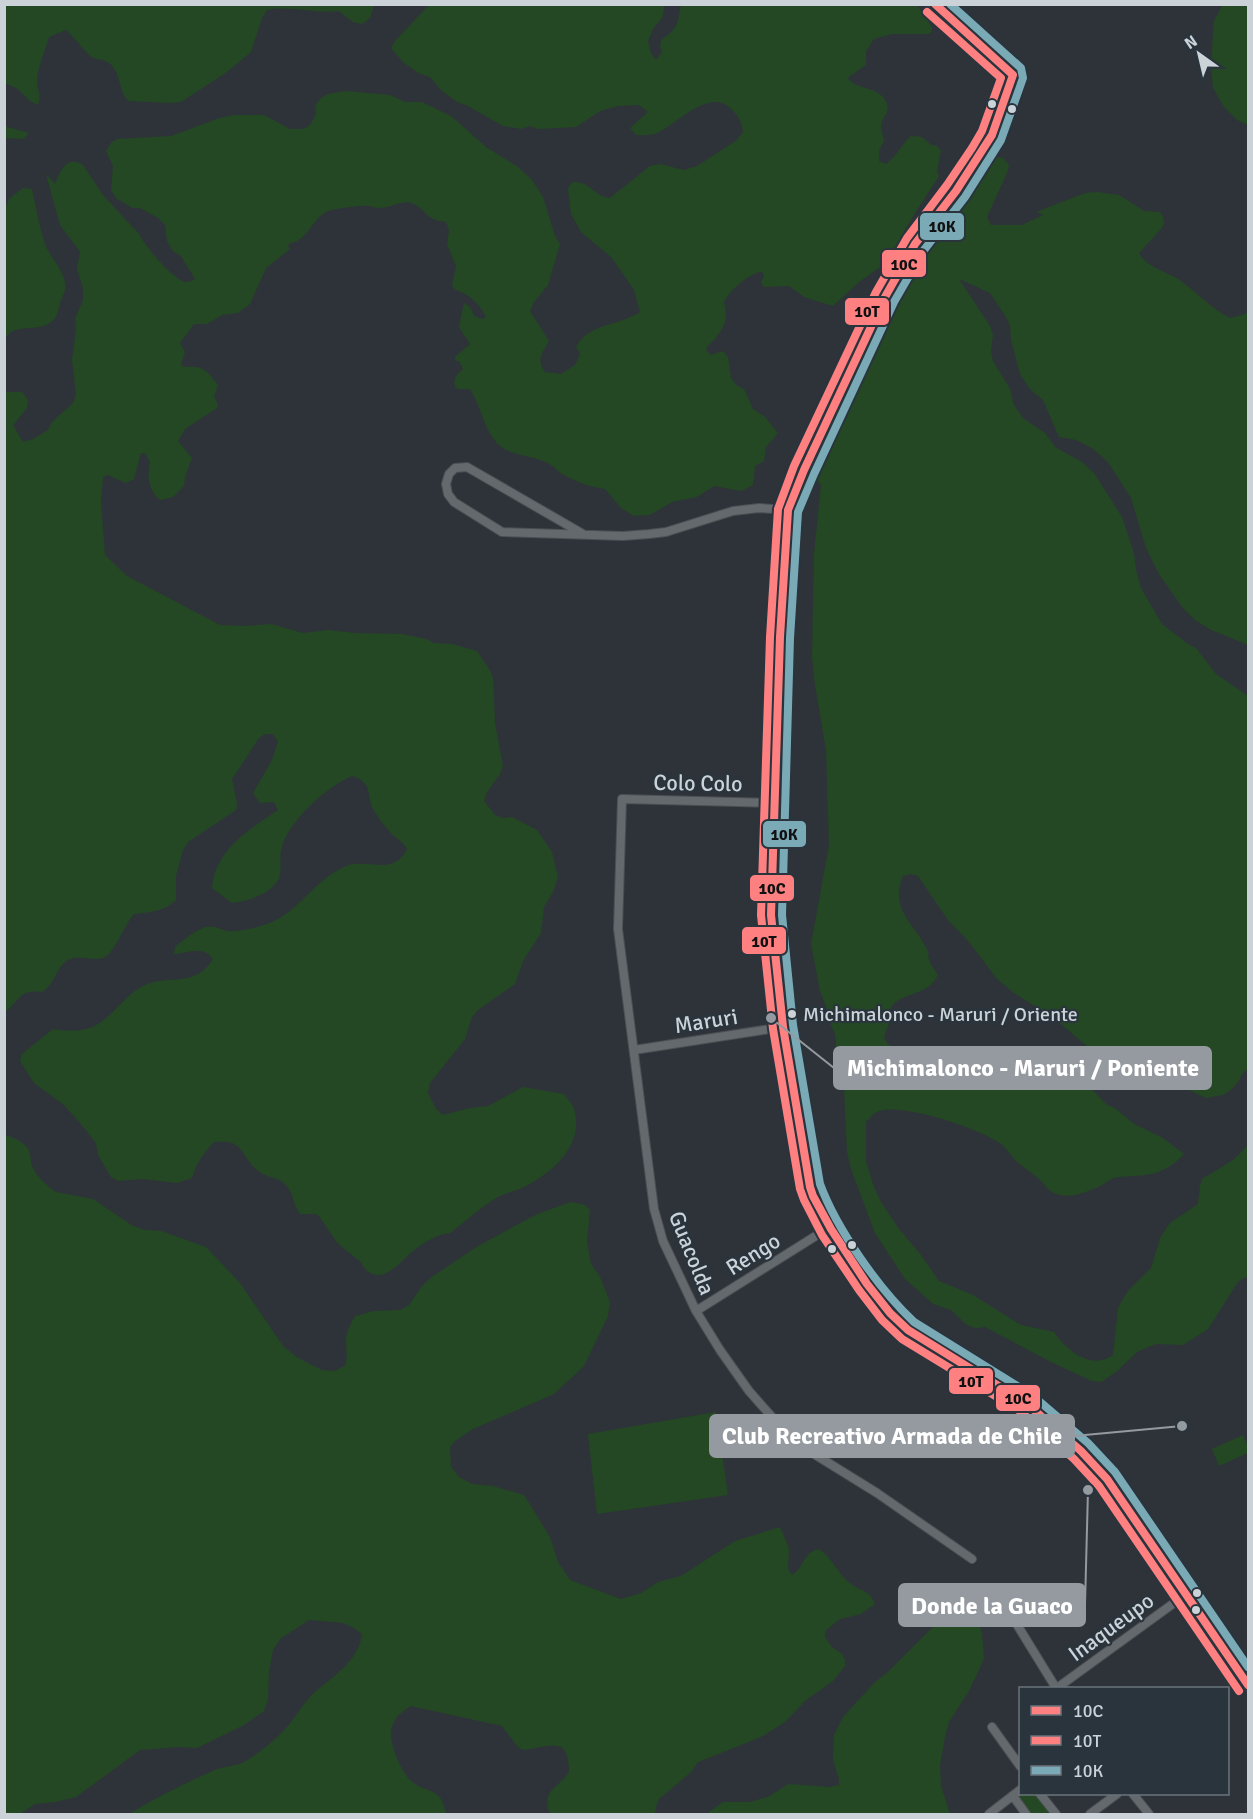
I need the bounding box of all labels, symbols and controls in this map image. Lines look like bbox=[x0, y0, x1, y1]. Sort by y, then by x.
north arrow bbox=[1169, 24, 1229, 84]
text: N bbox=[1181, 31, 1201, 54]
unlabelled marker bbox=[986, 98, 998, 110]
unlabelled marker bbox=[1006, 103, 1018, 115]
line badge: 10K bbox=[919, 212, 965, 241]
text: 10K bbox=[928, 217, 956, 237]
line badge: 10C bbox=[881, 249, 927, 278]
text: 10C bbox=[890, 255, 918, 275]
line badge: 10T bbox=[844, 297, 890, 326]
text: 10T bbox=[854, 302, 881, 322]
street label: Colo Colo bbox=[653, 769, 743, 797]
line badge: 10K bbox=[762, 820, 807, 848]
text: 10K bbox=[770, 825, 798, 845]
line badge: 10C bbox=[749, 874, 795, 902]
text: 10C bbox=[758, 879, 786, 899]
line badge: 10T bbox=[741, 926, 787, 955]
text: 10T bbox=[751, 932, 778, 952]
place label: Michimalonco - Maruri / Oriente bbox=[803, 1002, 1078, 1027]
street label: Maruri bbox=[673, 1003, 739, 1039]
marker: Michimalonco - Maruri / Oriente bbox=[786, 1008, 798, 1020]
callout: Michimalonco - Maruri / Poniente bbox=[834, 1047, 1211, 1089]
text: Michimalonco - Maruri / Poniente bbox=[847, 1053, 1199, 1083]
street label: Guacolda bbox=[663, 1207, 721, 1299]
street label: Rengo bbox=[721, 1227, 785, 1281]
unlabelled marker bbox=[846, 1239, 858, 1251]
unlabelled marker bbox=[826, 1243, 838, 1255]
line badge: 10T bbox=[948, 1367, 994, 1395]
text: 10T bbox=[958, 1372, 985, 1392]
line badge: 10C bbox=[995, 1384, 1041, 1412]
text: 10C bbox=[1004, 1389, 1032, 1409]
callout: Club Recreativo Armada de Chile bbox=[710, 1415, 1074, 1457]
text: Club Recreativo Armada de Chile bbox=[722, 1421, 1062, 1451]
callout: Donde la Guaco bbox=[899, 1584, 1085, 1626]
street label: Inaqueupo bbox=[1063, 1587, 1159, 1667]
unlabelled marker bbox=[1191, 1587, 1203, 1599]
text: Donde la Guaco bbox=[911, 1591, 1073, 1621]
unlabelled marker bbox=[1190, 1604, 1202, 1616]
legend bbox=[1019, 1687, 1229, 1795]
text: 10C bbox=[1073, 1700, 1103, 1722]
text: 10T bbox=[1073, 1730, 1101, 1752]
text: 10K bbox=[1073, 1760, 1103, 1782]

